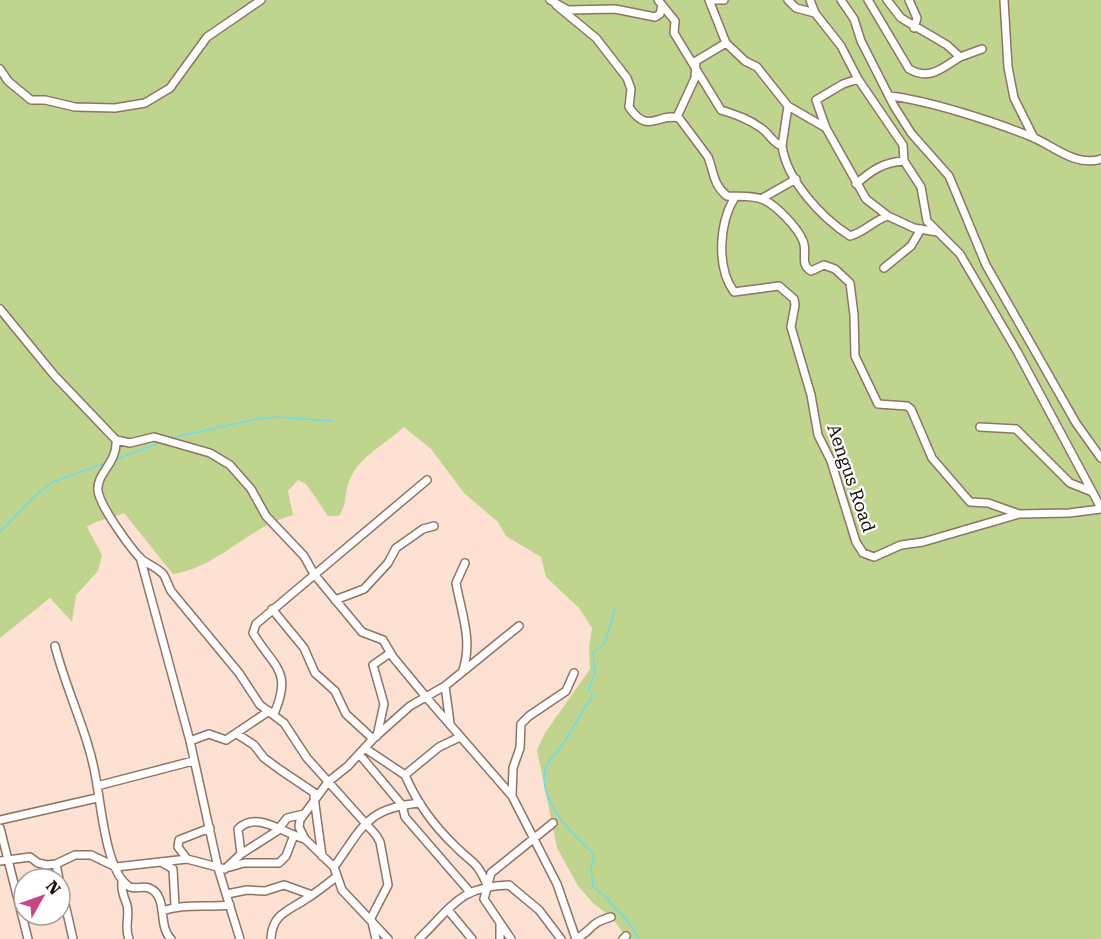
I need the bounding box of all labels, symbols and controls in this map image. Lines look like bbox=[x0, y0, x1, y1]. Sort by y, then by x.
street label: Aengus Road bbox=[823, 421, 880, 535]
north arrow bbox=[12, 867, 72, 927]
text: N bbox=[42, 877, 64, 899]

